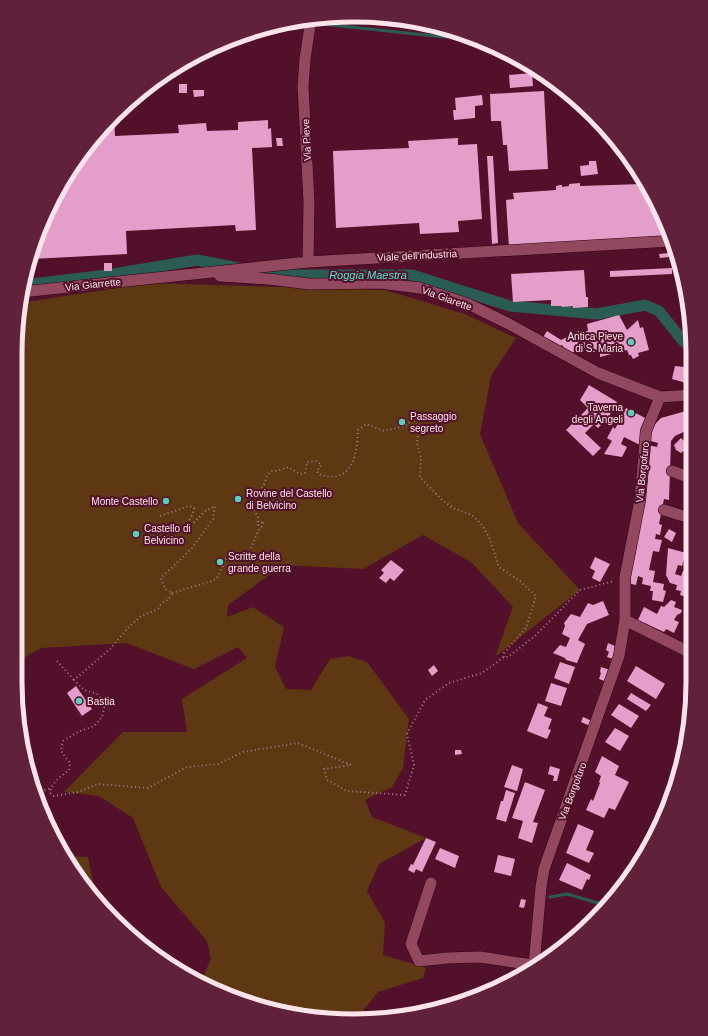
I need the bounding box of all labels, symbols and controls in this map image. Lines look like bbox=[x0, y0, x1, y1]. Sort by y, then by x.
street label: Via Pieve bbox=[300, 118, 313, 161]
street label: Viale dell'industria bbox=[377, 248, 458, 263]
water label: Roggia Maestra bbox=[329, 269, 407, 281]
street label: Via Giarrette bbox=[65, 276, 122, 293]
street label: Via Giarette bbox=[420, 284, 474, 313]
place label: Antica Pieve di S. Maria bbox=[567, 331, 623, 354]
marker: Antica Pieve di S. Maria bbox=[626, 337, 636, 347]
place label: Taverna degli Angeli bbox=[572, 402, 623, 425]
marker: Taverna degli Angeli bbox=[626, 408, 636, 418]
place label: Passaggio segreto bbox=[410, 411, 457, 434]
marker: Passaggio segreto bbox=[397, 417, 407, 427]
street label: Via Borgofuro bbox=[634, 441, 651, 503]
place label: Rovine del Castello di Belvicino bbox=[246, 488, 333, 511]
marker: Rovine del Castello di Belvicino bbox=[233, 494, 243, 504]
place label: Monte Castello bbox=[91, 496, 158, 507]
marker: Monte Castello bbox=[161, 496, 171, 506]
place label: Castello di Belvicino bbox=[144, 523, 191, 546]
marker: Castello di Belvicino bbox=[131, 529, 141, 539]
place label: Scritte della grande guerra bbox=[228, 551, 291, 574]
marker: Scritte della grande guerra bbox=[215, 557, 225, 567]
marker: Bastia bbox=[74, 696, 84, 706]
place label: Bastia bbox=[87, 696, 115, 707]
street label: Via Borgofuro bbox=[556, 760, 589, 822]

